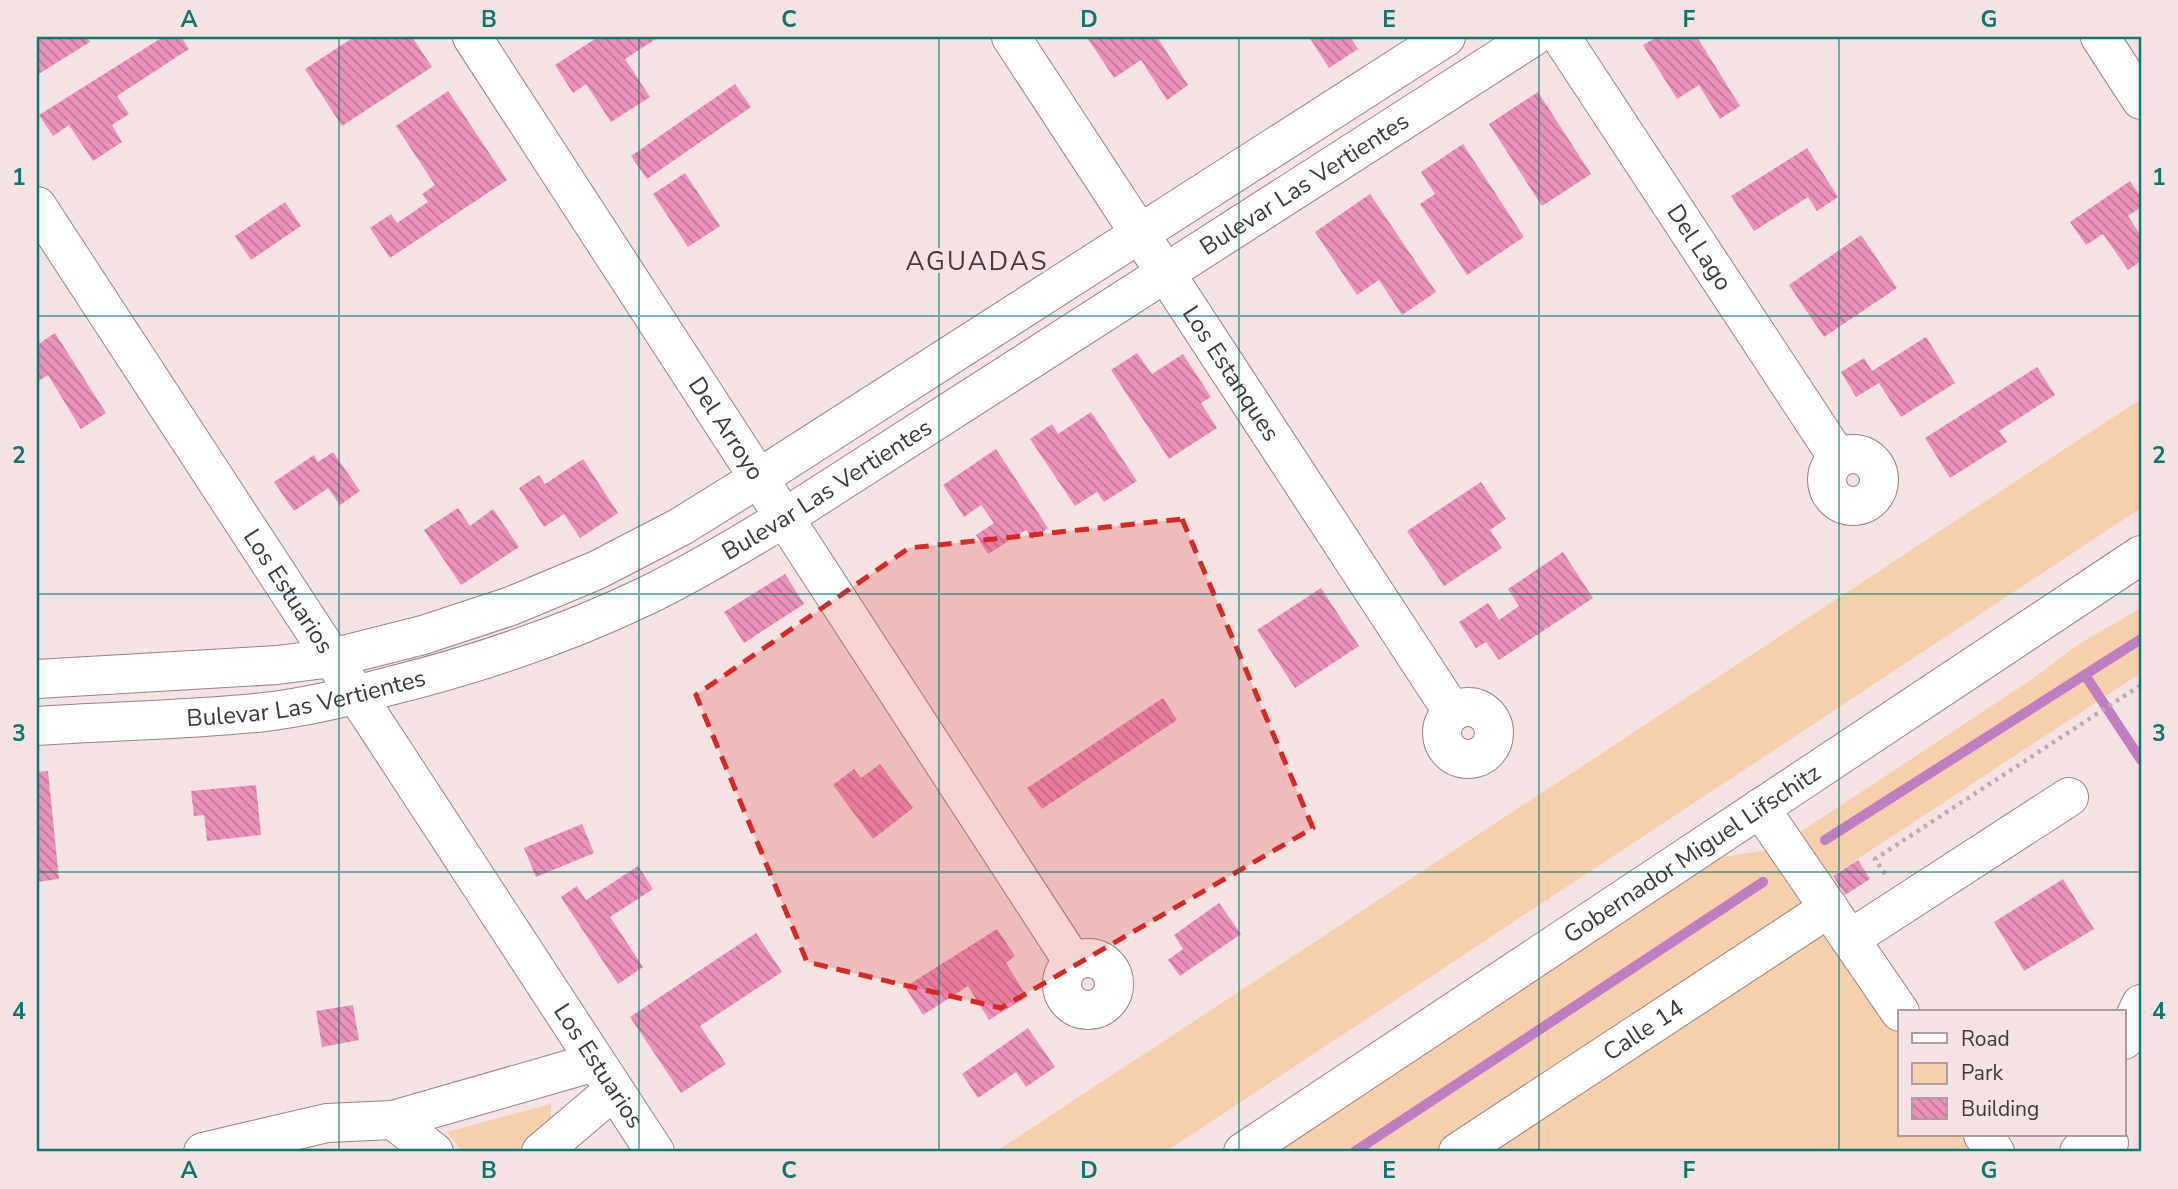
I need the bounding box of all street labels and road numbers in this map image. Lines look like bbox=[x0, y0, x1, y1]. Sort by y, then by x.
street label: Bulevar Las Vertientes bbox=[1194, 105, 1415, 263]
street label: Del Lago bbox=[1659, 198, 1740, 297]
street label: Los Estanques bbox=[1175, 299, 1287, 447]
street label: Del Arroyo bbox=[681, 371, 772, 486]
street label: Bulevar Las Vertientes bbox=[716, 411, 938, 568]
street label: Los Estuarios bbox=[236, 523, 341, 660]
street label: Bulevar Las Vertientes bbox=[186, 661, 429, 734]
street label: Gobernador Miguel Lifschitz bbox=[1557, 757, 1827, 951]
street label: Calle 14 bbox=[1597, 992, 1690, 1068]
street label: Los Estuarios bbox=[546, 997, 651, 1134]

